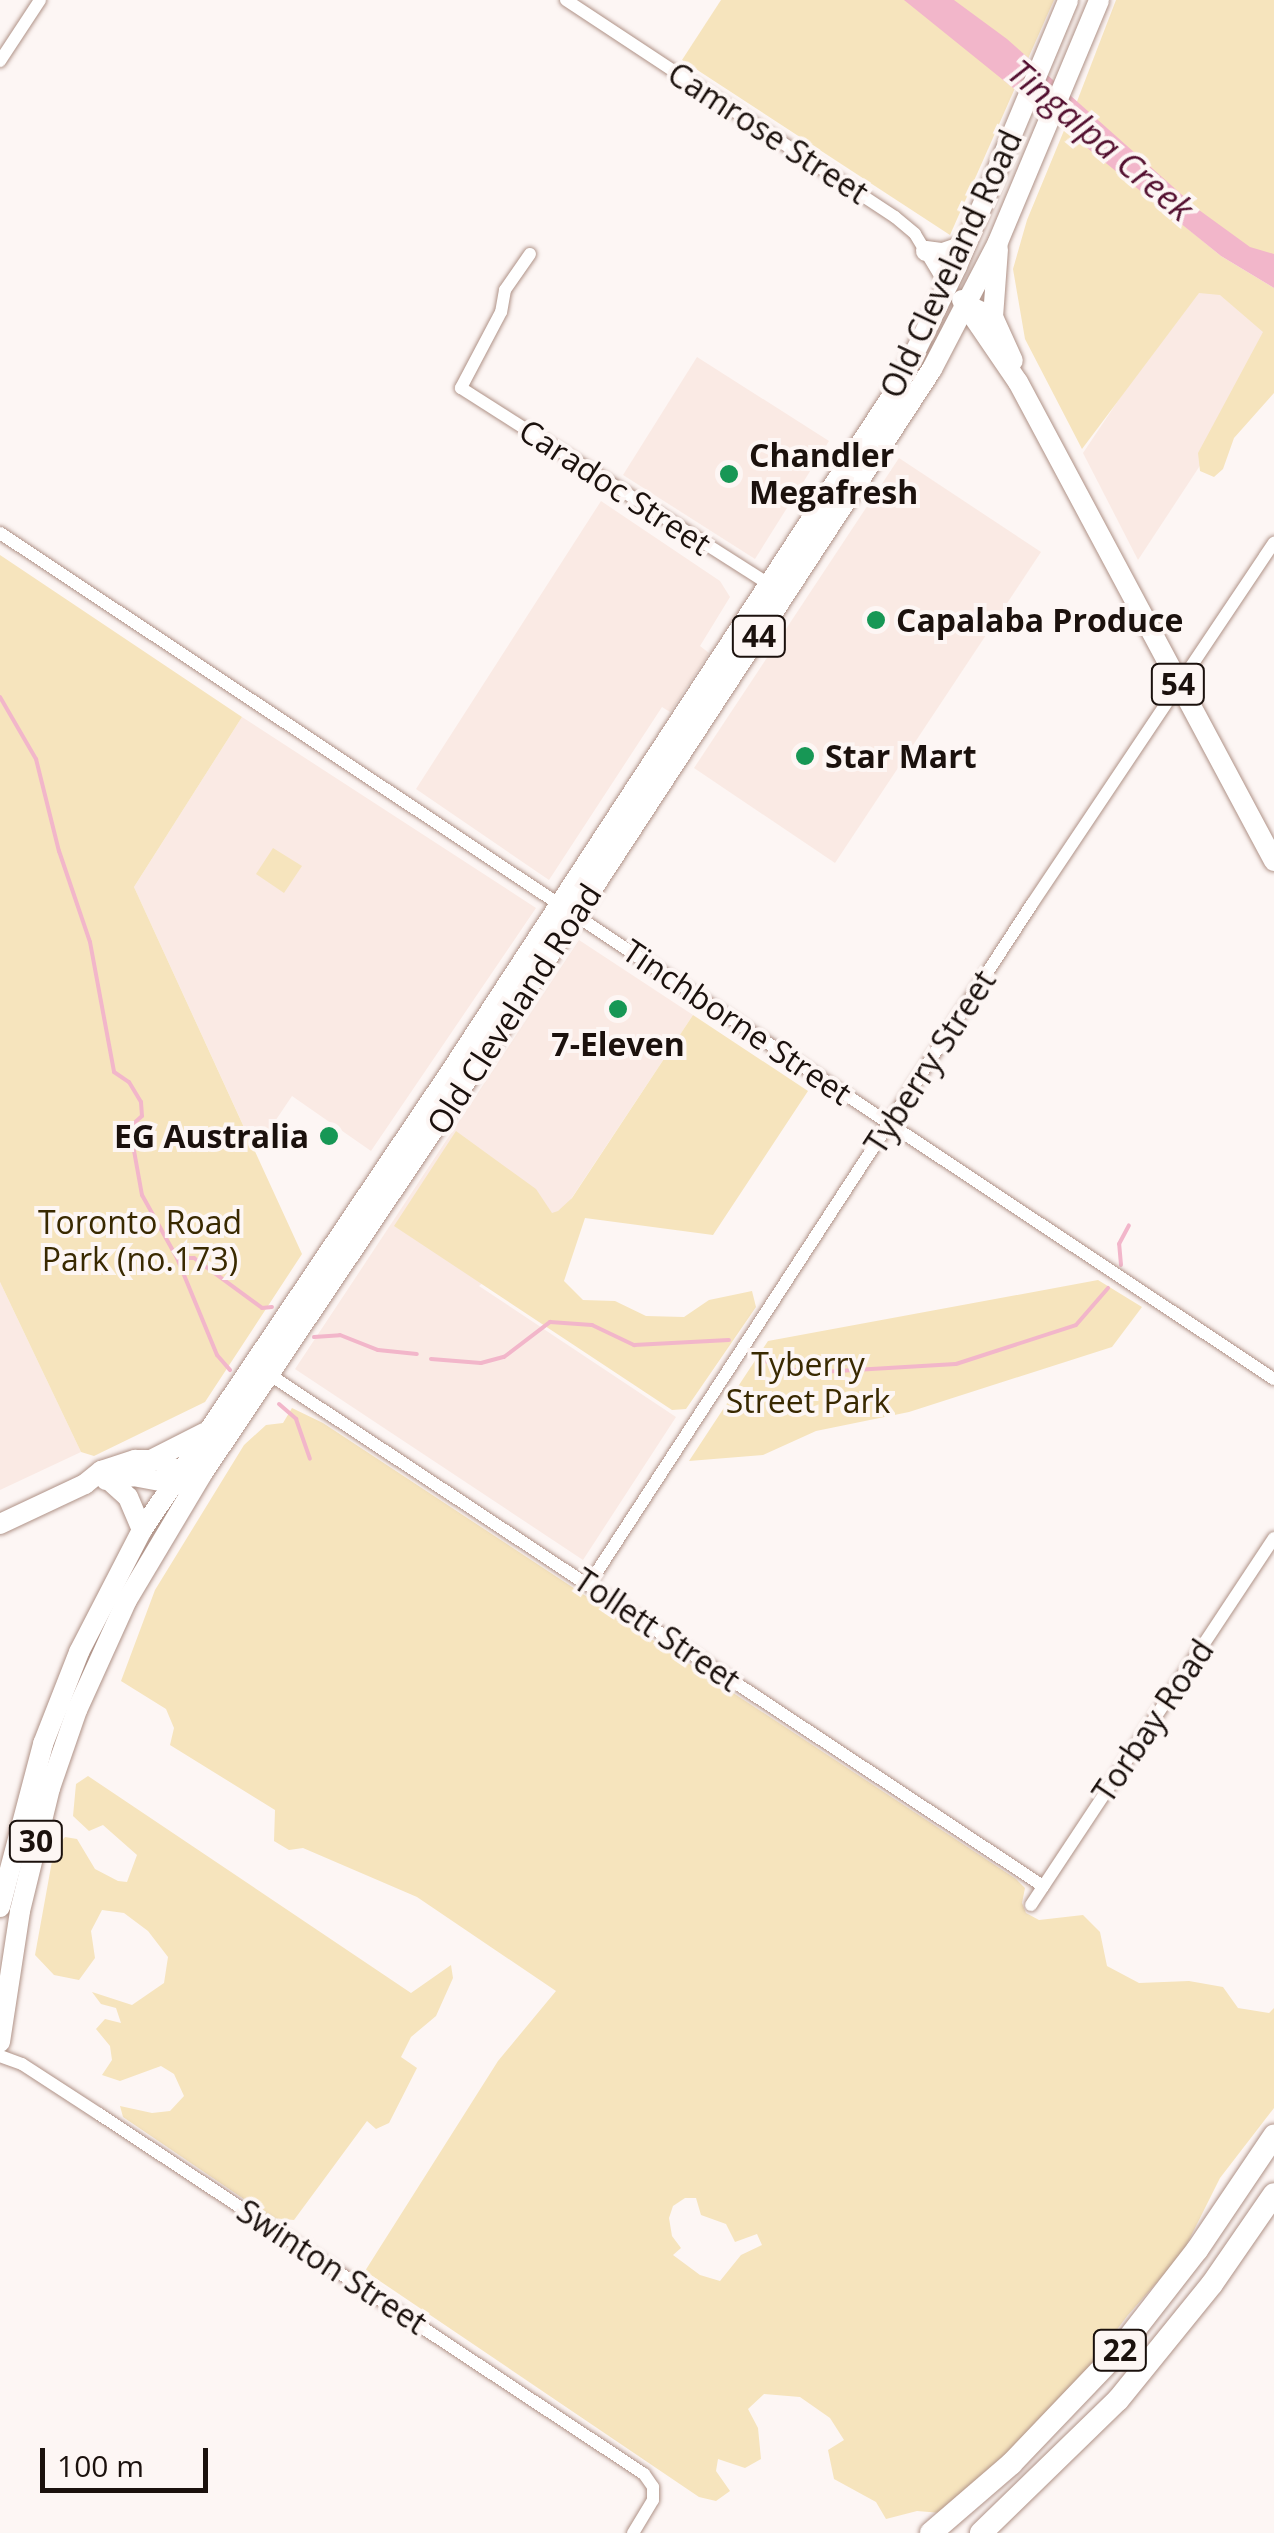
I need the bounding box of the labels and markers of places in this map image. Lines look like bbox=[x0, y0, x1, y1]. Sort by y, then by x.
place label: Chandler Megafresh bbox=[749, 437, 918, 512]
marker: Chandler Megafresh bbox=[718, 463, 740, 485]
place label: Capalaba Produce bbox=[896, 601, 1183, 639]
marker: Capalaba Produce bbox=[865, 609, 887, 631]
place label: Star Mart bbox=[825, 737, 977, 775]
marker: Star Mart bbox=[794, 745, 816, 767]
marker: 7-Eleven bbox=[607, 998, 629, 1020]
place label: 7-Eleven bbox=[551, 1025, 685, 1063]
place label: EG Australia bbox=[114, 1117, 309, 1155]
marker: EG Australia bbox=[318, 1125, 340, 1147]

